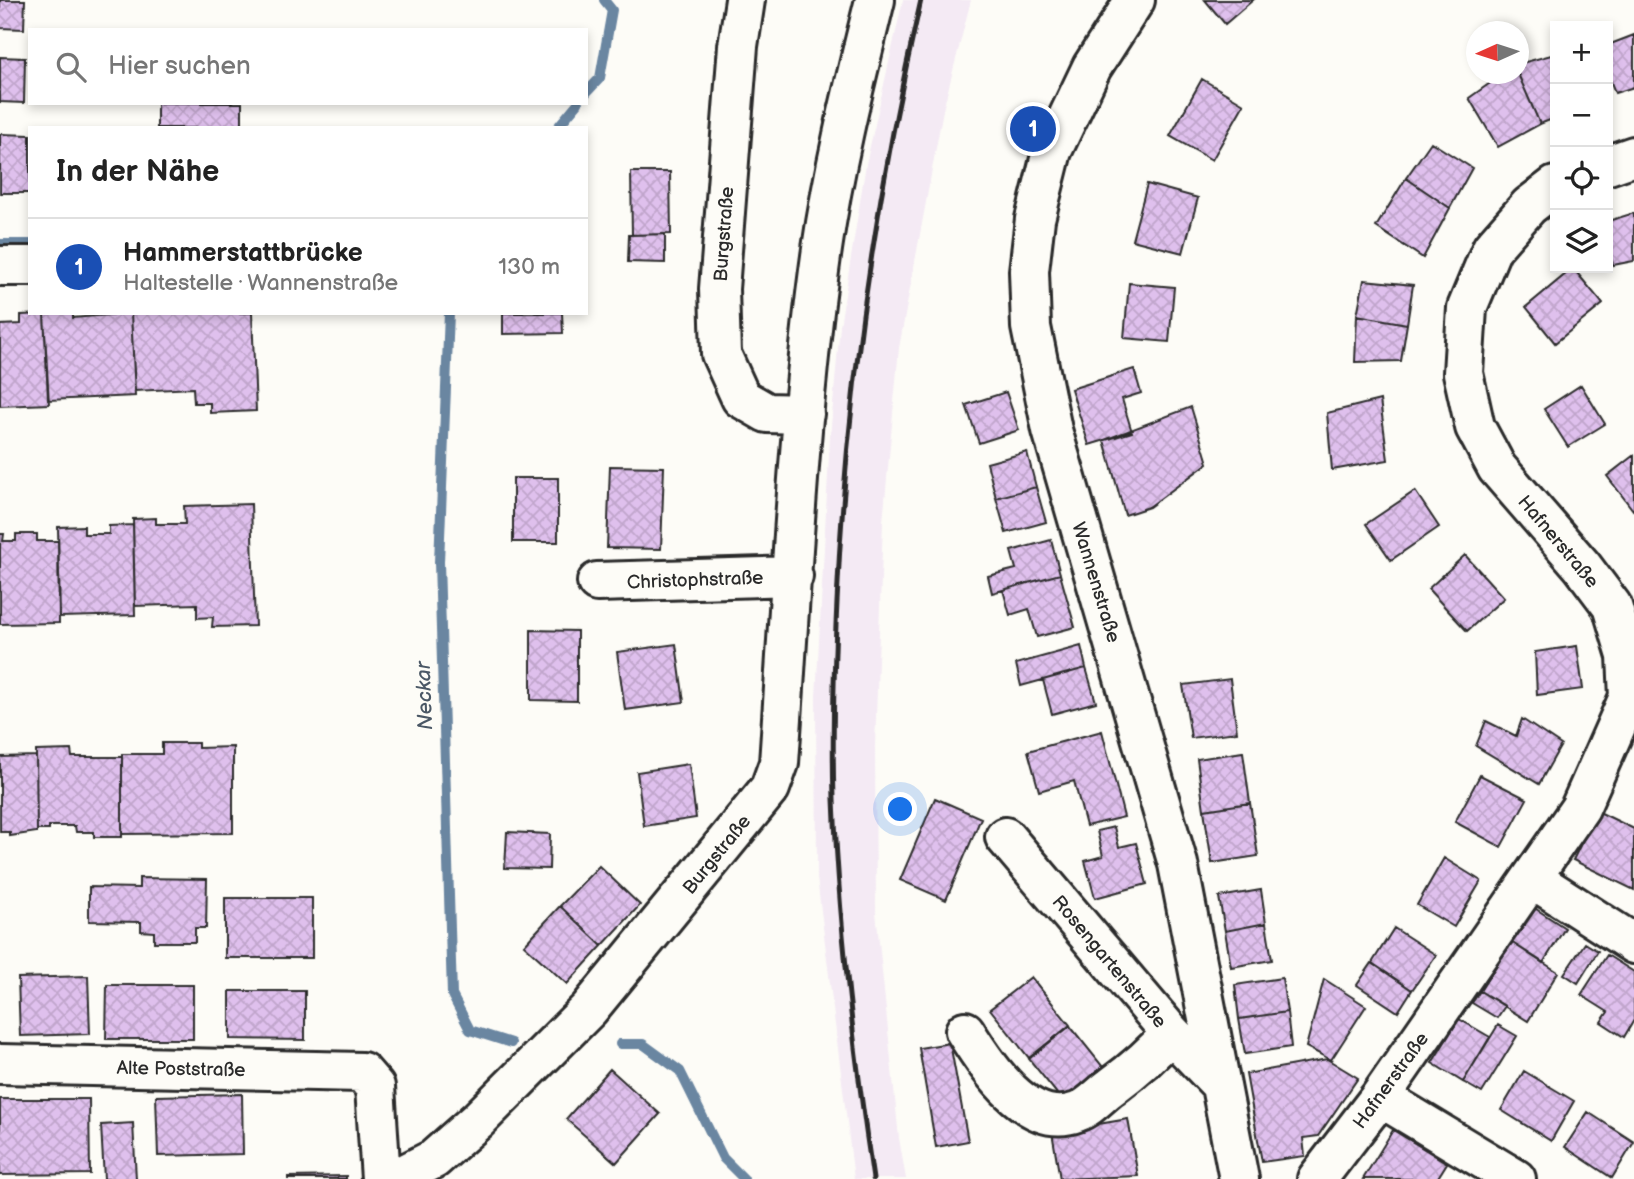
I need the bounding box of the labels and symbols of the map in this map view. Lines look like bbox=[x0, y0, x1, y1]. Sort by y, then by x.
north arrow bbox=[1466, 21, 1529, 84]
pin: 1 bbox=[1010, 103, 1056, 155]
street label: Burgstraße bbox=[710, 186, 739, 282]
street label: Hafnerstraße bbox=[1512, 491, 1603, 593]
street label: Wannenstraße bbox=[1066, 519, 1125, 645]
street label: Christophstraße bbox=[626, 567, 764, 594]
water label: Neckar bbox=[411, 660, 438, 731]
your location bbox=[883, 792, 917, 826]
street label: Burgstraße bbox=[678, 811, 756, 899]
street label: Rosengartenstraße bbox=[1047, 891, 1171, 1033]
street label: Hafnerstraße bbox=[1348, 1028, 1434, 1134]
street label: Alte Poststraße bbox=[116, 1057, 246, 1082]

